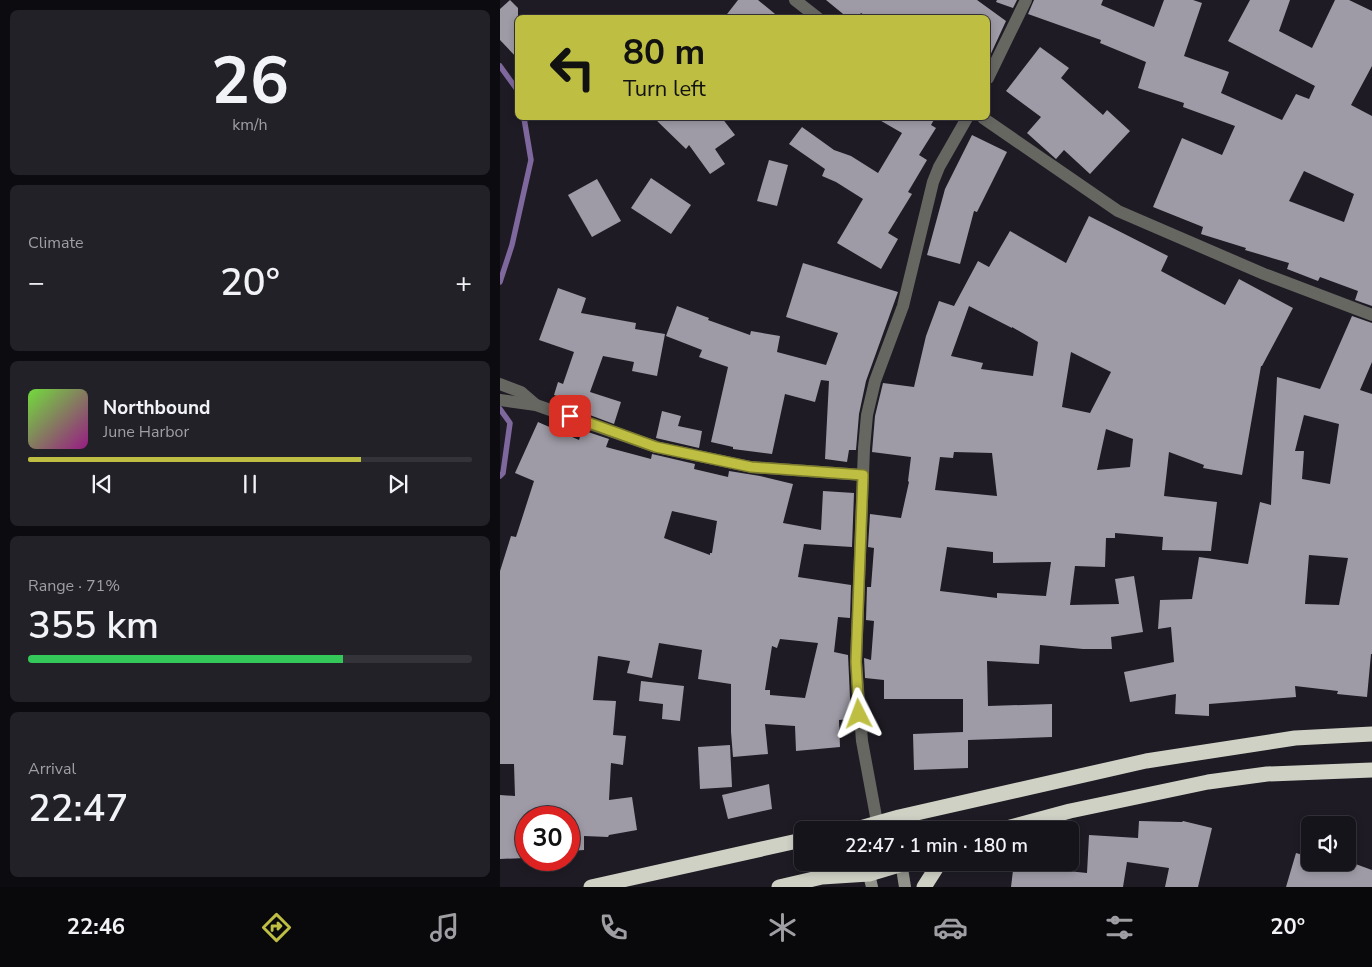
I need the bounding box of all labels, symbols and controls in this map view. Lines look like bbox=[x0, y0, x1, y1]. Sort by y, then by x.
text: 80 m bbox=[623, 29, 705, 76]
icon: left bbox=[540, 35, 605, 100]
text: 26 bbox=[211, 37, 289, 126]
text: Turn left bbox=[623, 74, 706, 104]
text: km/h bbox=[232, 114, 268, 136]
text: Climate bbox=[28, 232, 83, 254]
text: 20° bbox=[220, 257, 280, 308]
text: − bbox=[28, 264, 45, 302]
text: + bbox=[455, 264, 472, 302]
text: Northbound bbox=[103, 395, 210, 421]
pin bbox=[549, 395, 591, 437]
icon: arrive bbox=[556, 402, 584, 430]
text: June Harbor bbox=[103, 421, 189, 443]
icon: previous bbox=[88, 470, 116, 498]
icon: pause bbox=[236, 470, 264, 498]
icon: next bbox=[384, 470, 412, 498]
text: Range · 71% bbox=[28, 575, 120, 597]
text: 355 km bbox=[28, 600, 159, 651]
position arrow bbox=[832, 687, 884, 739]
text: Arrival bbox=[28, 758, 76, 780]
text: 22:47 bbox=[28, 783, 128, 834]
speed limit sign: 30 bbox=[515, 806, 580, 871]
map controls bbox=[1301, 816, 1356, 871]
button: sound bbox=[1301, 816, 1356, 871]
text: 22:47 · 1 min · 180 m bbox=[845, 833, 1028, 859]
icon: directions bbox=[259, 910, 294, 945]
icon: music bbox=[427, 910, 462, 945]
icon: phone bbox=[596, 910, 631, 945]
icon: climate bbox=[765, 910, 800, 945]
icon: car bbox=[933, 910, 968, 945]
icon: filters bbox=[1102, 910, 1137, 945]
text: 22:46 bbox=[67, 912, 125, 942]
text: 20° bbox=[1270, 912, 1305, 942]

